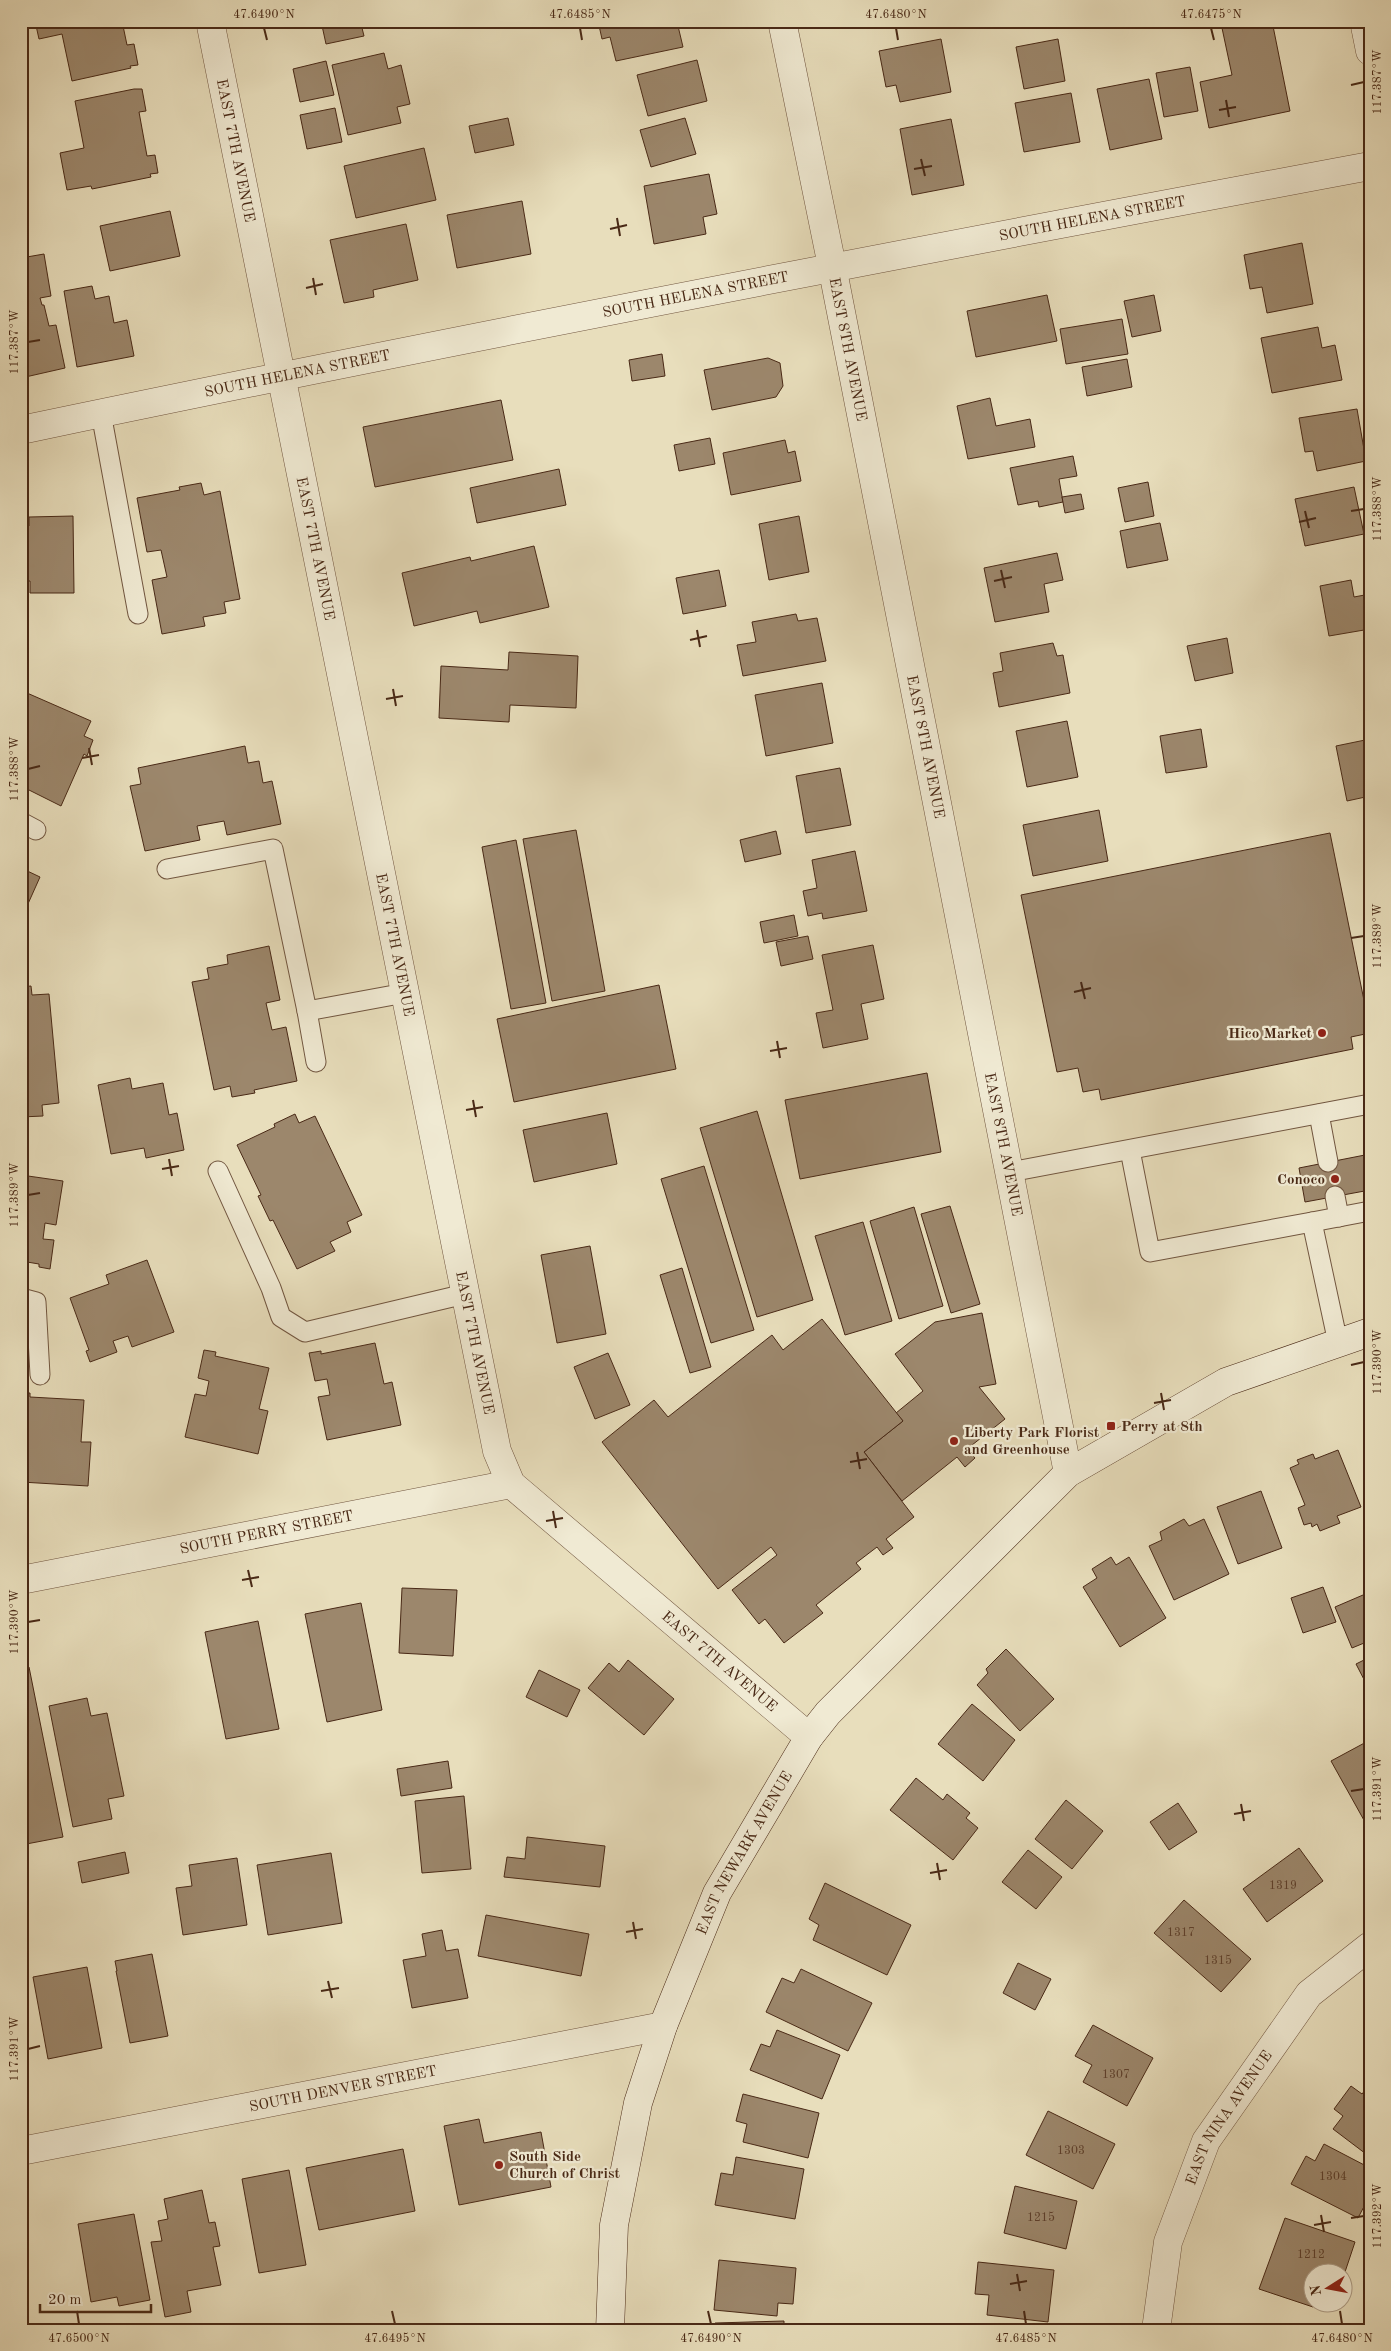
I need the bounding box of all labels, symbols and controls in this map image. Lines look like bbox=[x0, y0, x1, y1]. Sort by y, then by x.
text: 47.6485°N bbox=[549, 8, 611, 21]
text: 47.6475°N bbox=[1180, 8, 1242, 21]
text: 47.6490°N bbox=[233, 9, 295, 21]
text: 47.6480°N bbox=[865, 9, 927, 21]
text: 117.387°W bbox=[1372, 49, 1384, 114]
street label: EAST 7TH AVENUE bbox=[213, 78, 256, 224]
street label: SOUTH HELENA STREET bbox=[998, 195, 1187, 245]
street label: SOUTH HELENA STREET bbox=[601, 270, 790, 321]
street label: EAST 8TH AVENUE bbox=[825, 277, 868, 423]
text: 117.387°W bbox=[9, 309, 21, 374]
street label: SOUTH HELENA STREET bbox=[203, 349, 392, 401]
street label: EAST 7TH AVENUE bbox=[293, 476, 336, 622]
text: 117.388°W bbox=[1372, 476, 1384, 541]
street label: EAST 8TH AVENUE bbox=[903, 674, 946, 820]
text: 117.388°W bbox=[9, 736, 21, 801]
street label: EAST 7TH AVENUE bbox=[372, 872, 416, 1018]
text: 117.389°W bbox=[1372, 903, 1384, 968]
place label: Hico Market bbox=[1228, 1027, 1313, 1042]
marker: Hico Market bbox=[1316, 1027, 1328, 1039]
street label: EAST 8TH AVENUE bbox=[981, 1071, 1024, 1218]
text: 117.389°W bbox=[9, 1162, 21, 1227]
place label: Conoco bbox=[1277, 1173, 1325, 1188]
marker: Conoco bbox=[1329, 1173, 1341, 1185]
street label: EAST 7TH AVENUE bbox=[452, 1270, 496, 1416]
text: 117.390°W bbox=[1372, 1329, 1384, 1394]
marker: Perry at 8th bbox=[1105, 1420, 1117, 1432]
place label: Perry at 8th bbox=[1121, 1420, 1203, 1435]
place label: Liberty Park Florist and Greenhouse bbox=[964, 1426, 1100, 1458]
marker: Liberty Park Florist and Greenhouse bbox=[948, 1435, 960, 1447]
street label: SOUTH PERRY STREET bbox=[179, 1509, 355, 1558]
text: 117.390°W bbox=[9, 1589, 21, 1654]
street label: EAST 7TH AVENUE bbox=[658, 1609, 779, 1715]
text: 117.391°W bbox=[1372, 1756, 1384, 1821]
street label: EAST NEWARK AVENUE bbox=[695, 1769, 796, 1937]
house number: 1319 bbox=[1269, 1880, 1297, 1892]
house number: 1317 bbox=[1167, 1927, 1195, 1939]
house number: 1315 bbox=[1204, 1954, 1232, 1967]
text: 117.391°W bbox=[9, 2016, 21, 2081]
street label: EAST NINA AVENUE bbox=[1184, 2049, 1276, 2187]
street label: SOUTH DENVER STREET bbox=[248, 2064, 438, 2115]
house number: 1307 bbox=[1102, 2069, 1130, 2081]
house number: 1303 bbox=[1057, 2145, 1085, 2157]
place label: South Side Church of Christ bbox=[509, 2150, 620, 2182]
marker: South Side Church of Christ bbox=[493, 2159, 505, 2171]
house number: 1304 bbox=[1319, 2171, 1347, 2183]
text: 117.392°W bbox=[1372, 2183, 1384, 2248]
house number: 1215 bbox=[1027, 2211, 1055, 2224]
house number: 1212 bbox=[1297, 2249, 1325, 2261]
north arrow bbox=[1304, 2264, 1354, 2314]
scale bar bbox=[40, 2281, 151, 2313]
text: N bbox=[1308, 2283, 1324, 2297]
text: 20 m bbox=[48, 2293, 82, 2308]
text: 47.6500°N bbox=[48, 2332, 110, 2345]
text: 47.6495°N bbox=[364, 2332, 426, 2345]
text: 47.6485°N bbox=[995, 2332, 1057, 2345]
text: 47.6490°N bbox=[680, 2333, 742, 2345]
text: 47.6480°N bbox=[1311, 2333, 1373, 2345]

